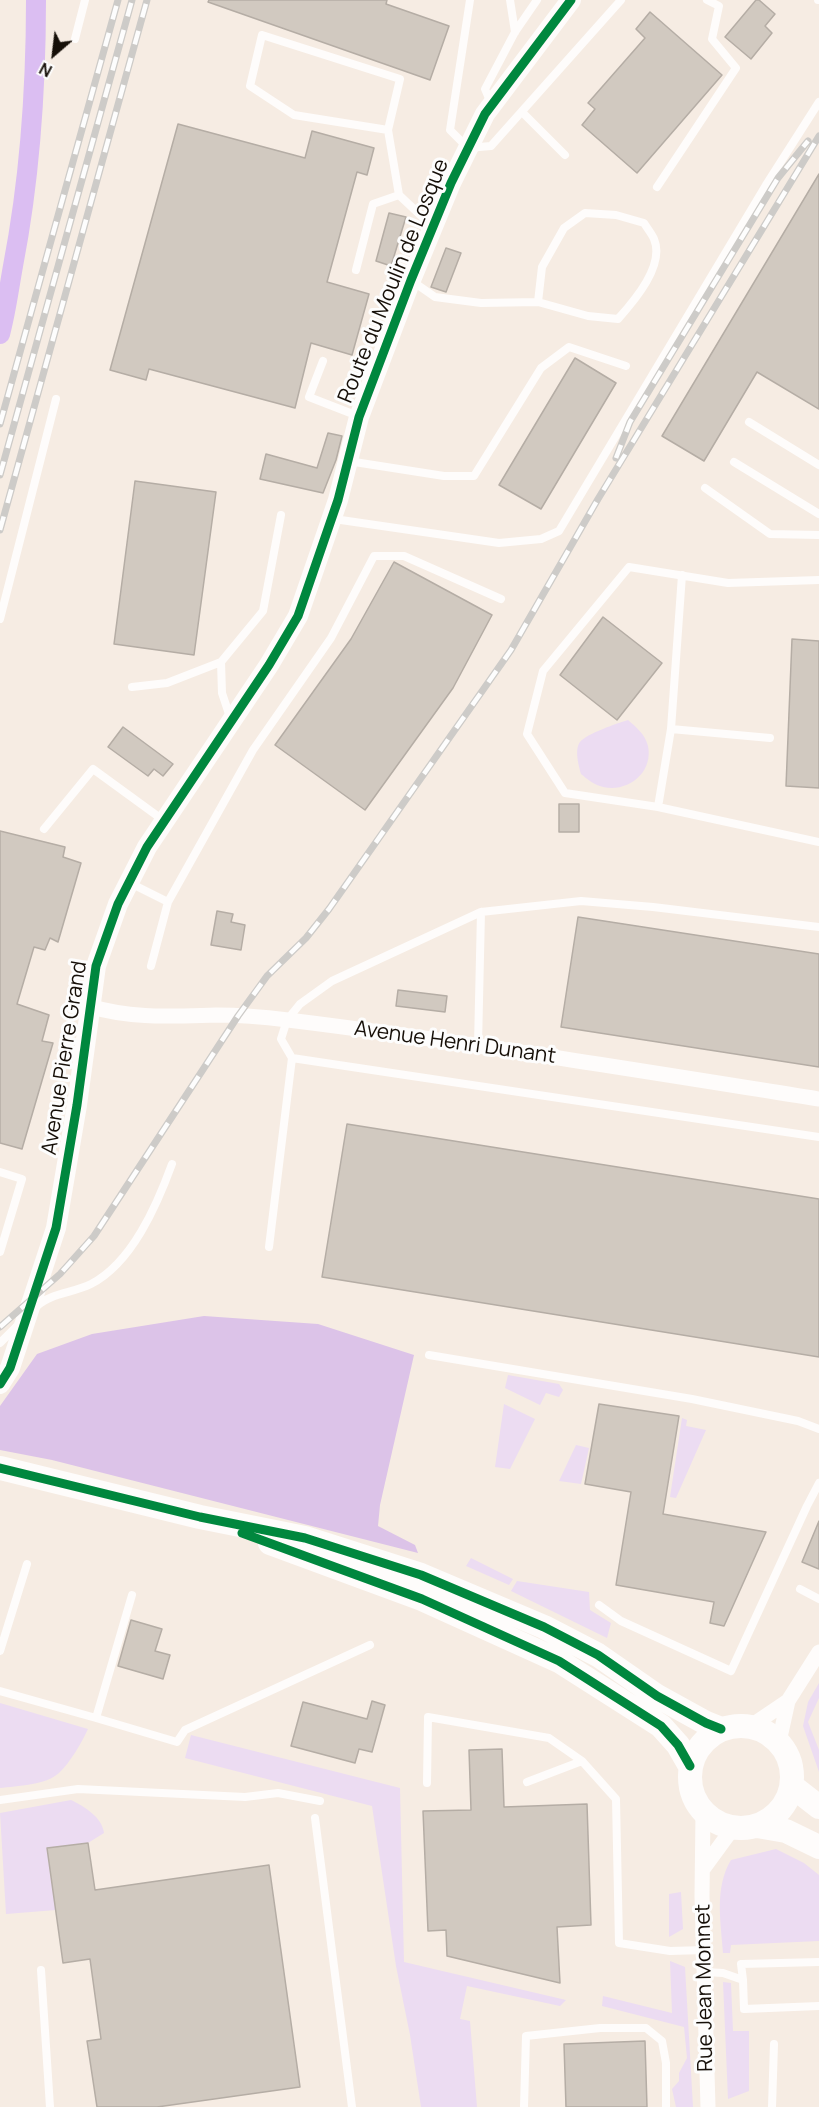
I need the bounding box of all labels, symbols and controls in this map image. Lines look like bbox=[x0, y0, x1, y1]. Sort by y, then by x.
north arrow bbox=[24, 24, 84, 84]
text: N bbox=[35, 57, 56, 82]
street label: Route du Moulin de Losque bbox=[333, 155, 455, 407]
street label: Avenue Pierre Grand bbox=[37, 959, 93, 1157]
street label: Avenue Henri Dunant bbox=[353, 1016, 557, 1070]
street label: Rue Jean Monnet bbox=[691, 1904, 719, 2072]

